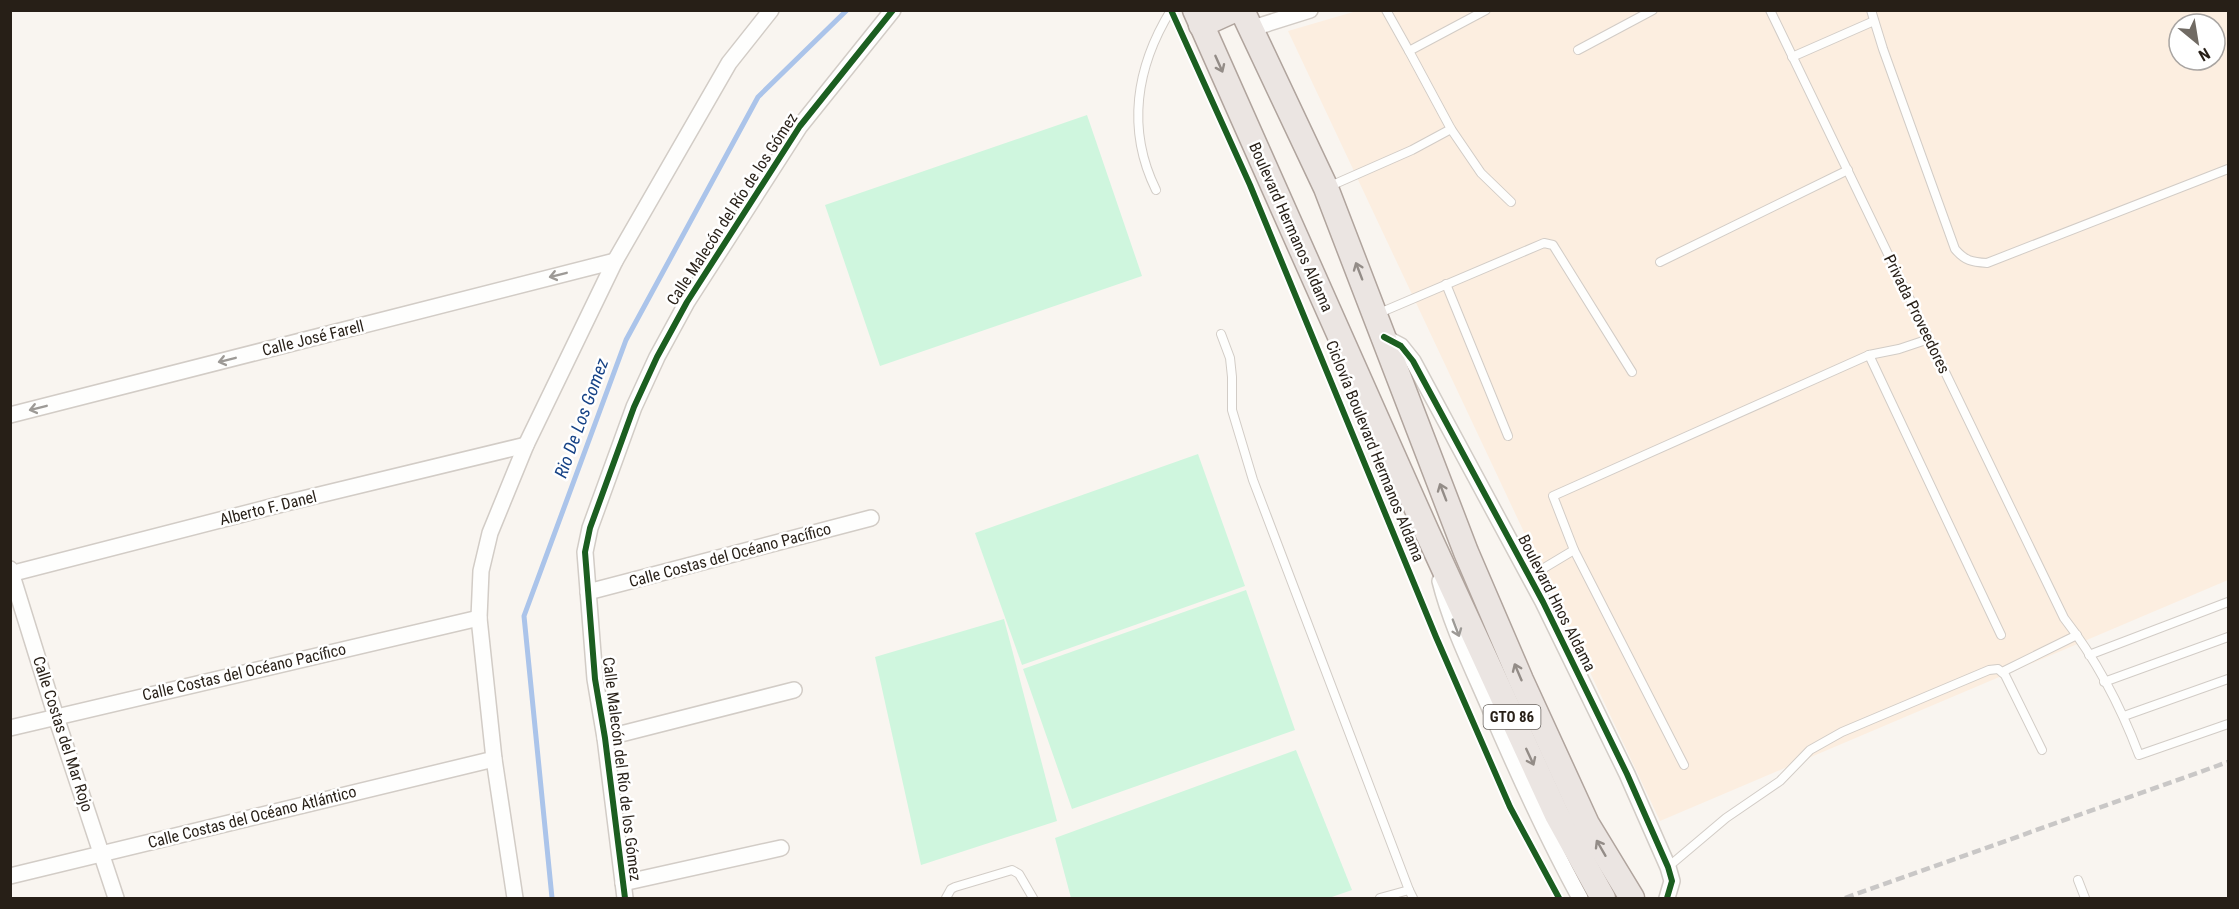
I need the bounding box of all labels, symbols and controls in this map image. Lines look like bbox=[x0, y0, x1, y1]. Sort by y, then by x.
north arrow bbox=[2167, 12, 2227, 72]
text: N bbox=[2195, 44, 2213, 65]
one-way arrow bbox=[1213, 54, 1225, 72]
street label: Calle Malecón del Río de los Gómez bbox=[663, 109, 801, 309]
street label: Boulevard Hermanos Aldama bbox=[1245, 139, 1337, 315]
street label: Privada Proveedores bbox=[1880, 251, 1954, 377]
one-way arrow bbox=[1352, 262, 1363, 281]
one-way arrow bbox=[549, 270, 568, 281]
street label: Calle José Farell bbox=[260, 316, 366, 360]
street label: Ciclovía Boulevard Hermanos Aldama bbox=[1322, 338, 1428, 564]
one-way arrow bbox=[217, 354, 236, 366]
water label: Rio De Los Gomez bbox=[550, 355, 612, 481]
one-way arrow bbox=[28, 402, 47, 414]
one-way arrow bbox=[1437, 483, 1448, 502]
street label: Alberto F. Danel bbox=[218, 487, 318, 529]
street label: Calle Costas del Océano Pacífico bbox=[627, 519, 833, 591]
street label: Boulevard Hnos Aldama bbox=[1514, 531, 1600, 675]
one-way arrow bbox=[1451, 618, 1462, 637]
street label: Calle Costas del Océano Pacífico bbox=[140, 639, 348, 705]
street label: Calle Costas del Mar Rojo bbox=[29, 654, 97, 814]
street label: Calle Malecón del Río de los Gómez bbox=[599, 656, 645, 882]
one-way arrow bbox=[1512, 664, 1523, 682]
road number: GTO 86 bbox=[1484, 705, 1540, 729]
one-way arrow bbox=[1525, 747, 1537, 765]
street label: Calle Costas del Océano Atlántico bbox=[146, 782, 358, 852]
one-way arrow bbox=[1595, 840, 1607, 857]

